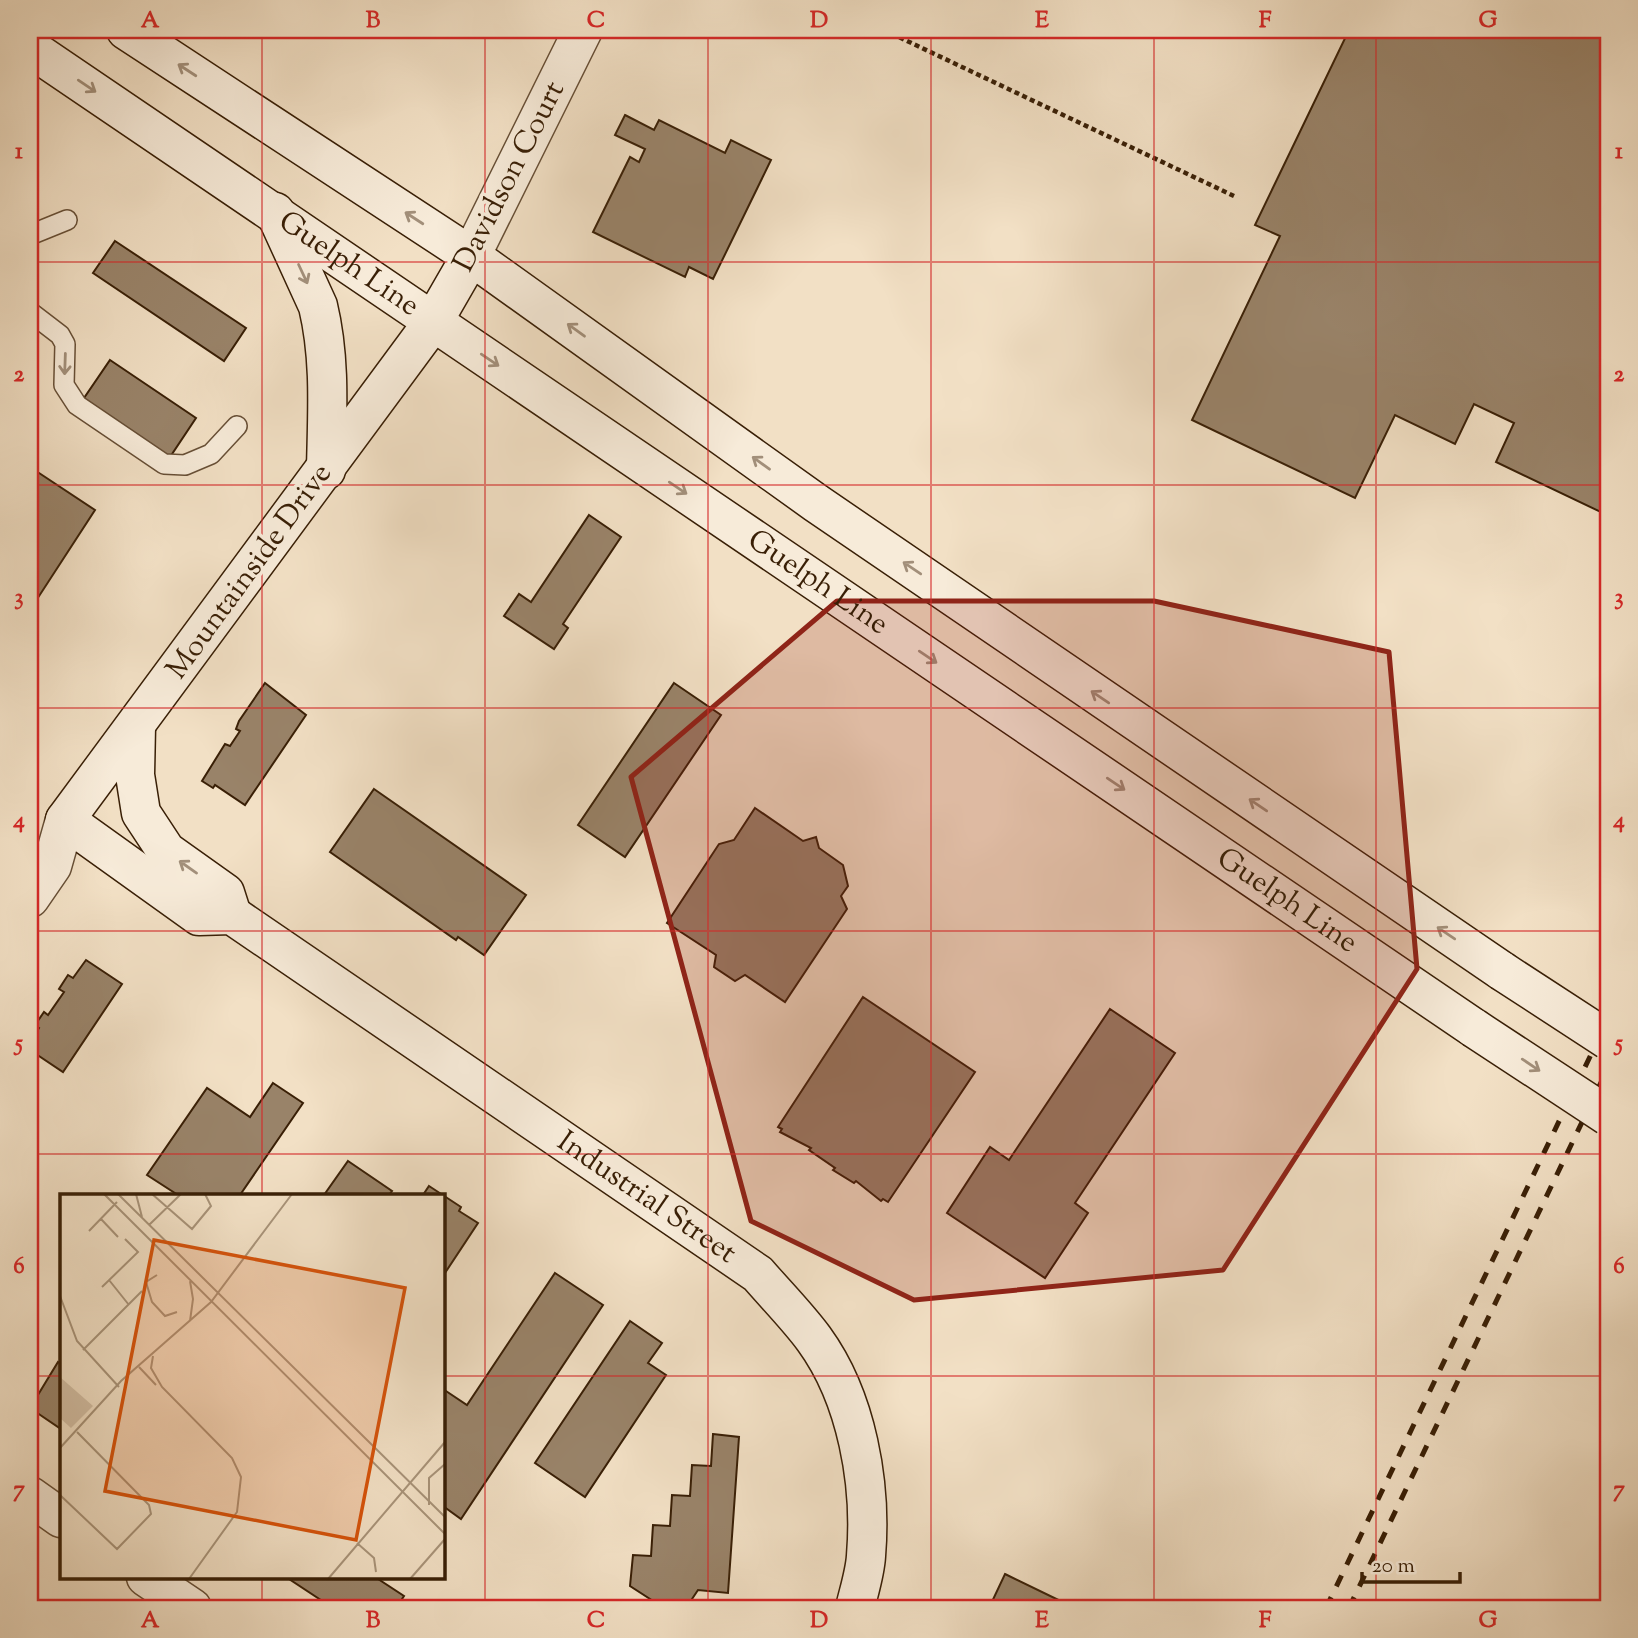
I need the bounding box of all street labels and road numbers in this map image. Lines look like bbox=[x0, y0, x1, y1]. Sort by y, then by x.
street label: Davidson Court bbox=[443, 74, 577, 280]
street label: Guelph Line bbox=[269, 201, 428, 328]
street label: Mountainside Drive bbox=[157, 455, 343, 689]
street label: Guelph Line bbox=[738, 519, 897, 646]
street label: Guelph Line bbox=[1208, 838, 1366, 964]
street label: Industrial Street bbox=[548, 1121, 745, 1275]

